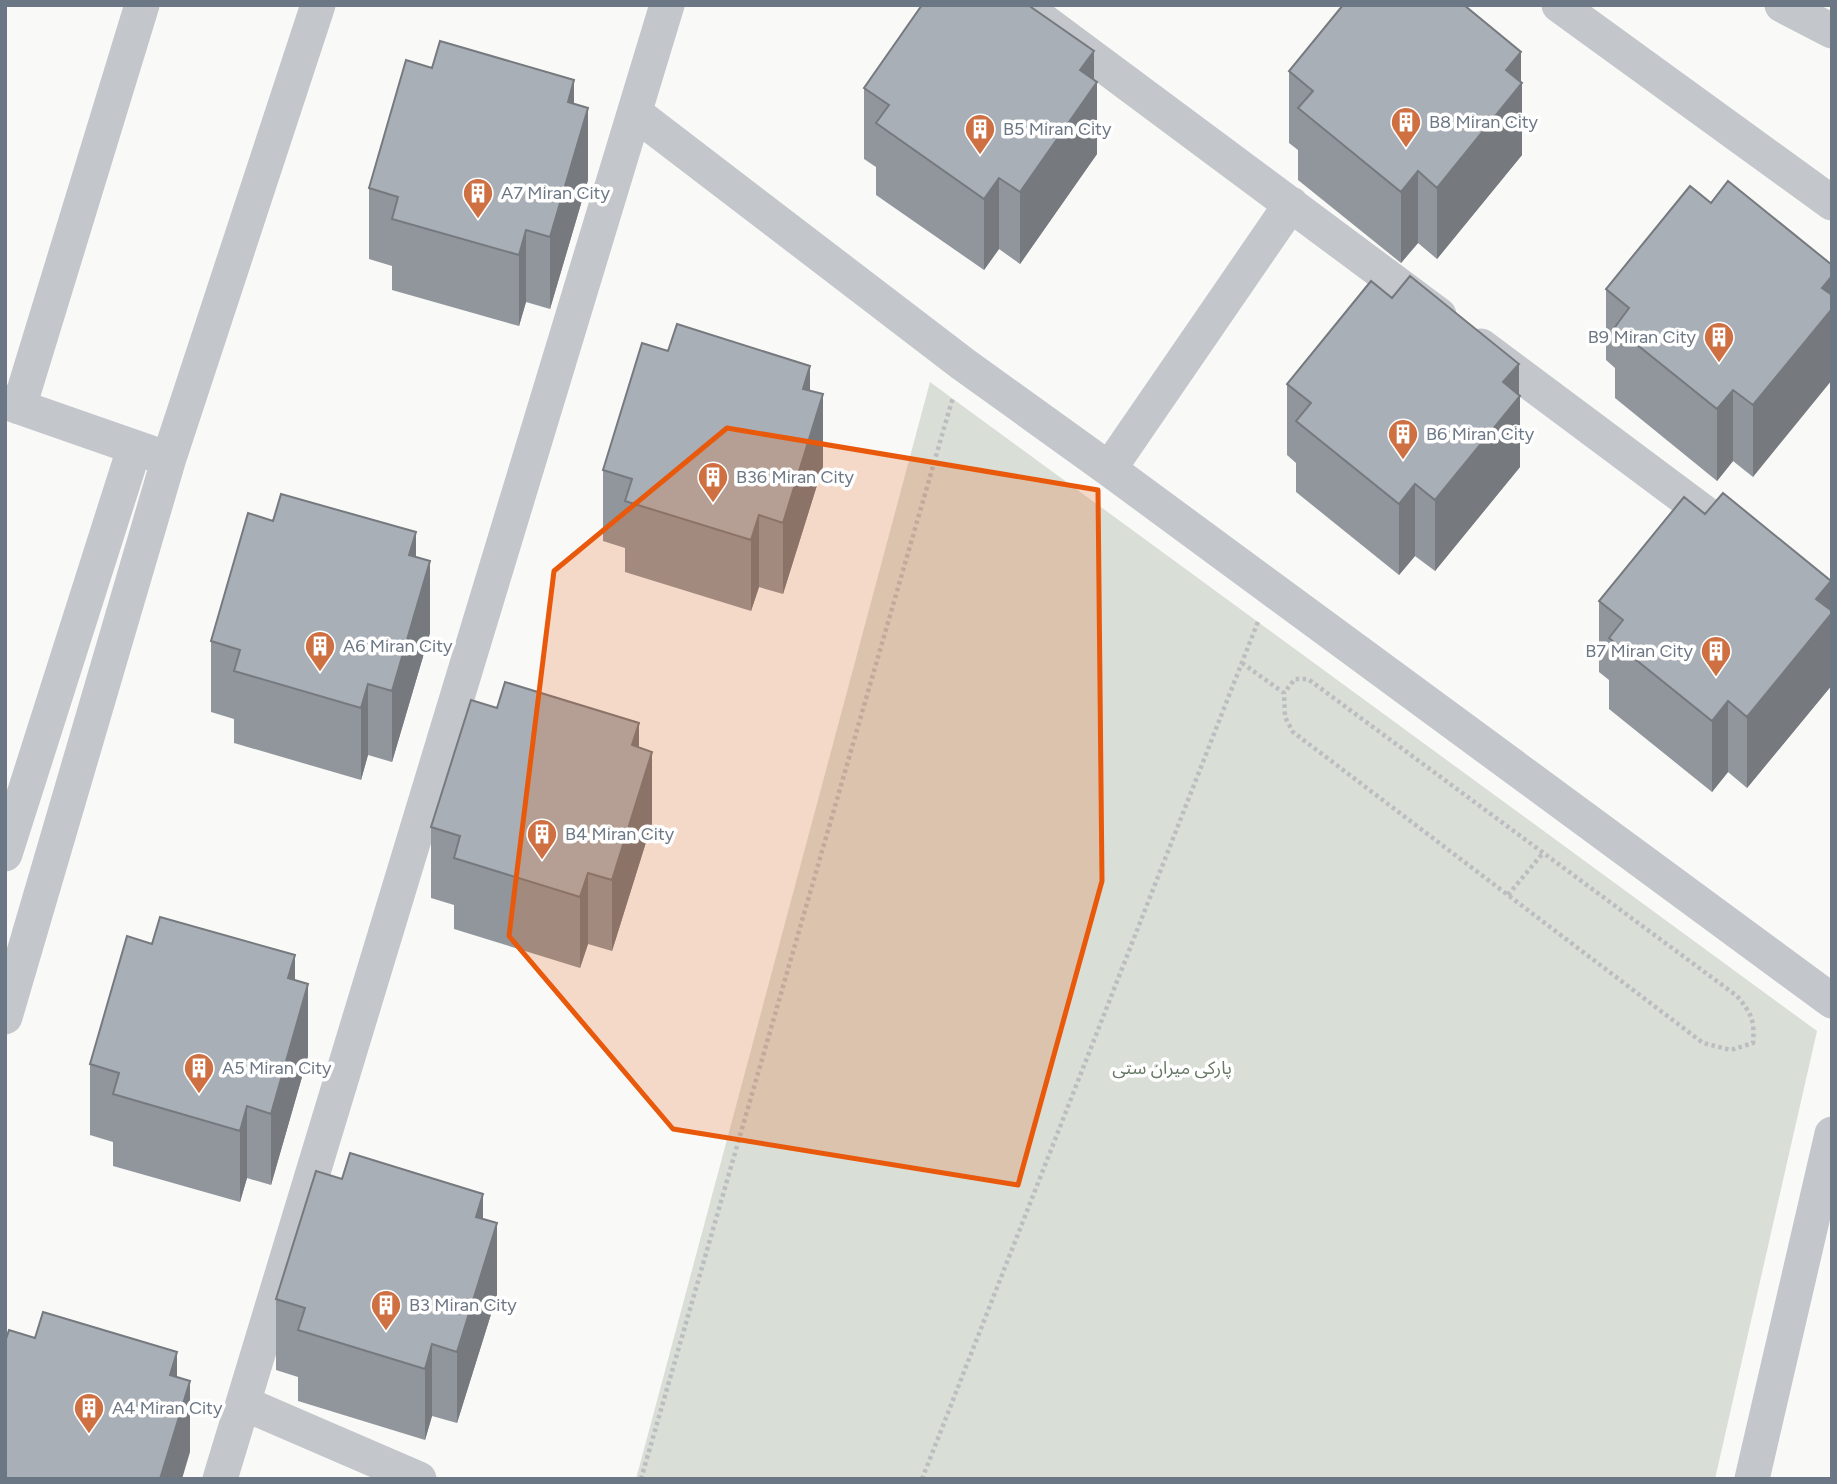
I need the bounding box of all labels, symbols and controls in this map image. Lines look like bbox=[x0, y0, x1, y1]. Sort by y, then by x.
building icon: B8 Miran City bbox=[1389, 105, 1423, 149]
place label: B8 Miran City bbox=[1429, 111, 1539, 133]
building icon: B5 Miran City bbox=[963, 112, 997, 156]
place label: B5 Miran City bbox=[1003, 118, 1112, 140]
building icon: A7 Miran City bbox=[461, 176, 495, 220]
place label: A7 Miran City bbox=[501, 182, 610, 204]
building icon: B9 Miran City bbox=[1702, 320, 1736, 364]
place label: B9 Miran City bbox=[1588, 326, 1697, 348]
building icon: B6 Miran City bbox=[1386, 417, 1420, 461]
place label: B6 Miran City bbox=[1426, 423, 1535, 445]
building icon: B36 Miran City bbox=[696, 460, 730, 504]
place label: B36 Miran City bbox=[736, 466, 855, 488]
building icon: A6 Miran City bbox=[303, 629, 337, 673]
building icon: B7 Miran City bbox=[1699, 634, 1733, 678]
place label: A6 Miran City bbox=[343, 635, 453, 657]
place label: B7 Miran City bbox=[1585, 640, 1694, 662]
building icon: B4 Miran City bbox=[525, 817, 559, 861]
place label: B4 Miran City bbox=[565, 823, 675, 845]
building icon: A5 Miran City bbox=[182, 1051, 216, 1095]
place label: A5 Miran City bbox=[222, 1057, 332, 1079]
park label: پارکی میران ستی bbox=[1112, 1057, 1232, 1079]
building icon: B3 Miran City bbox=[369, 1288, 403, 1332]
place label: B3 Miran City bbox=[409, 1294, 517, 1316]
building icon: A4 Miran City bbox=[72, 1391, 106, 1435]
place label: A4 Miran City bbox=[112, 1397, 223, 1419]

